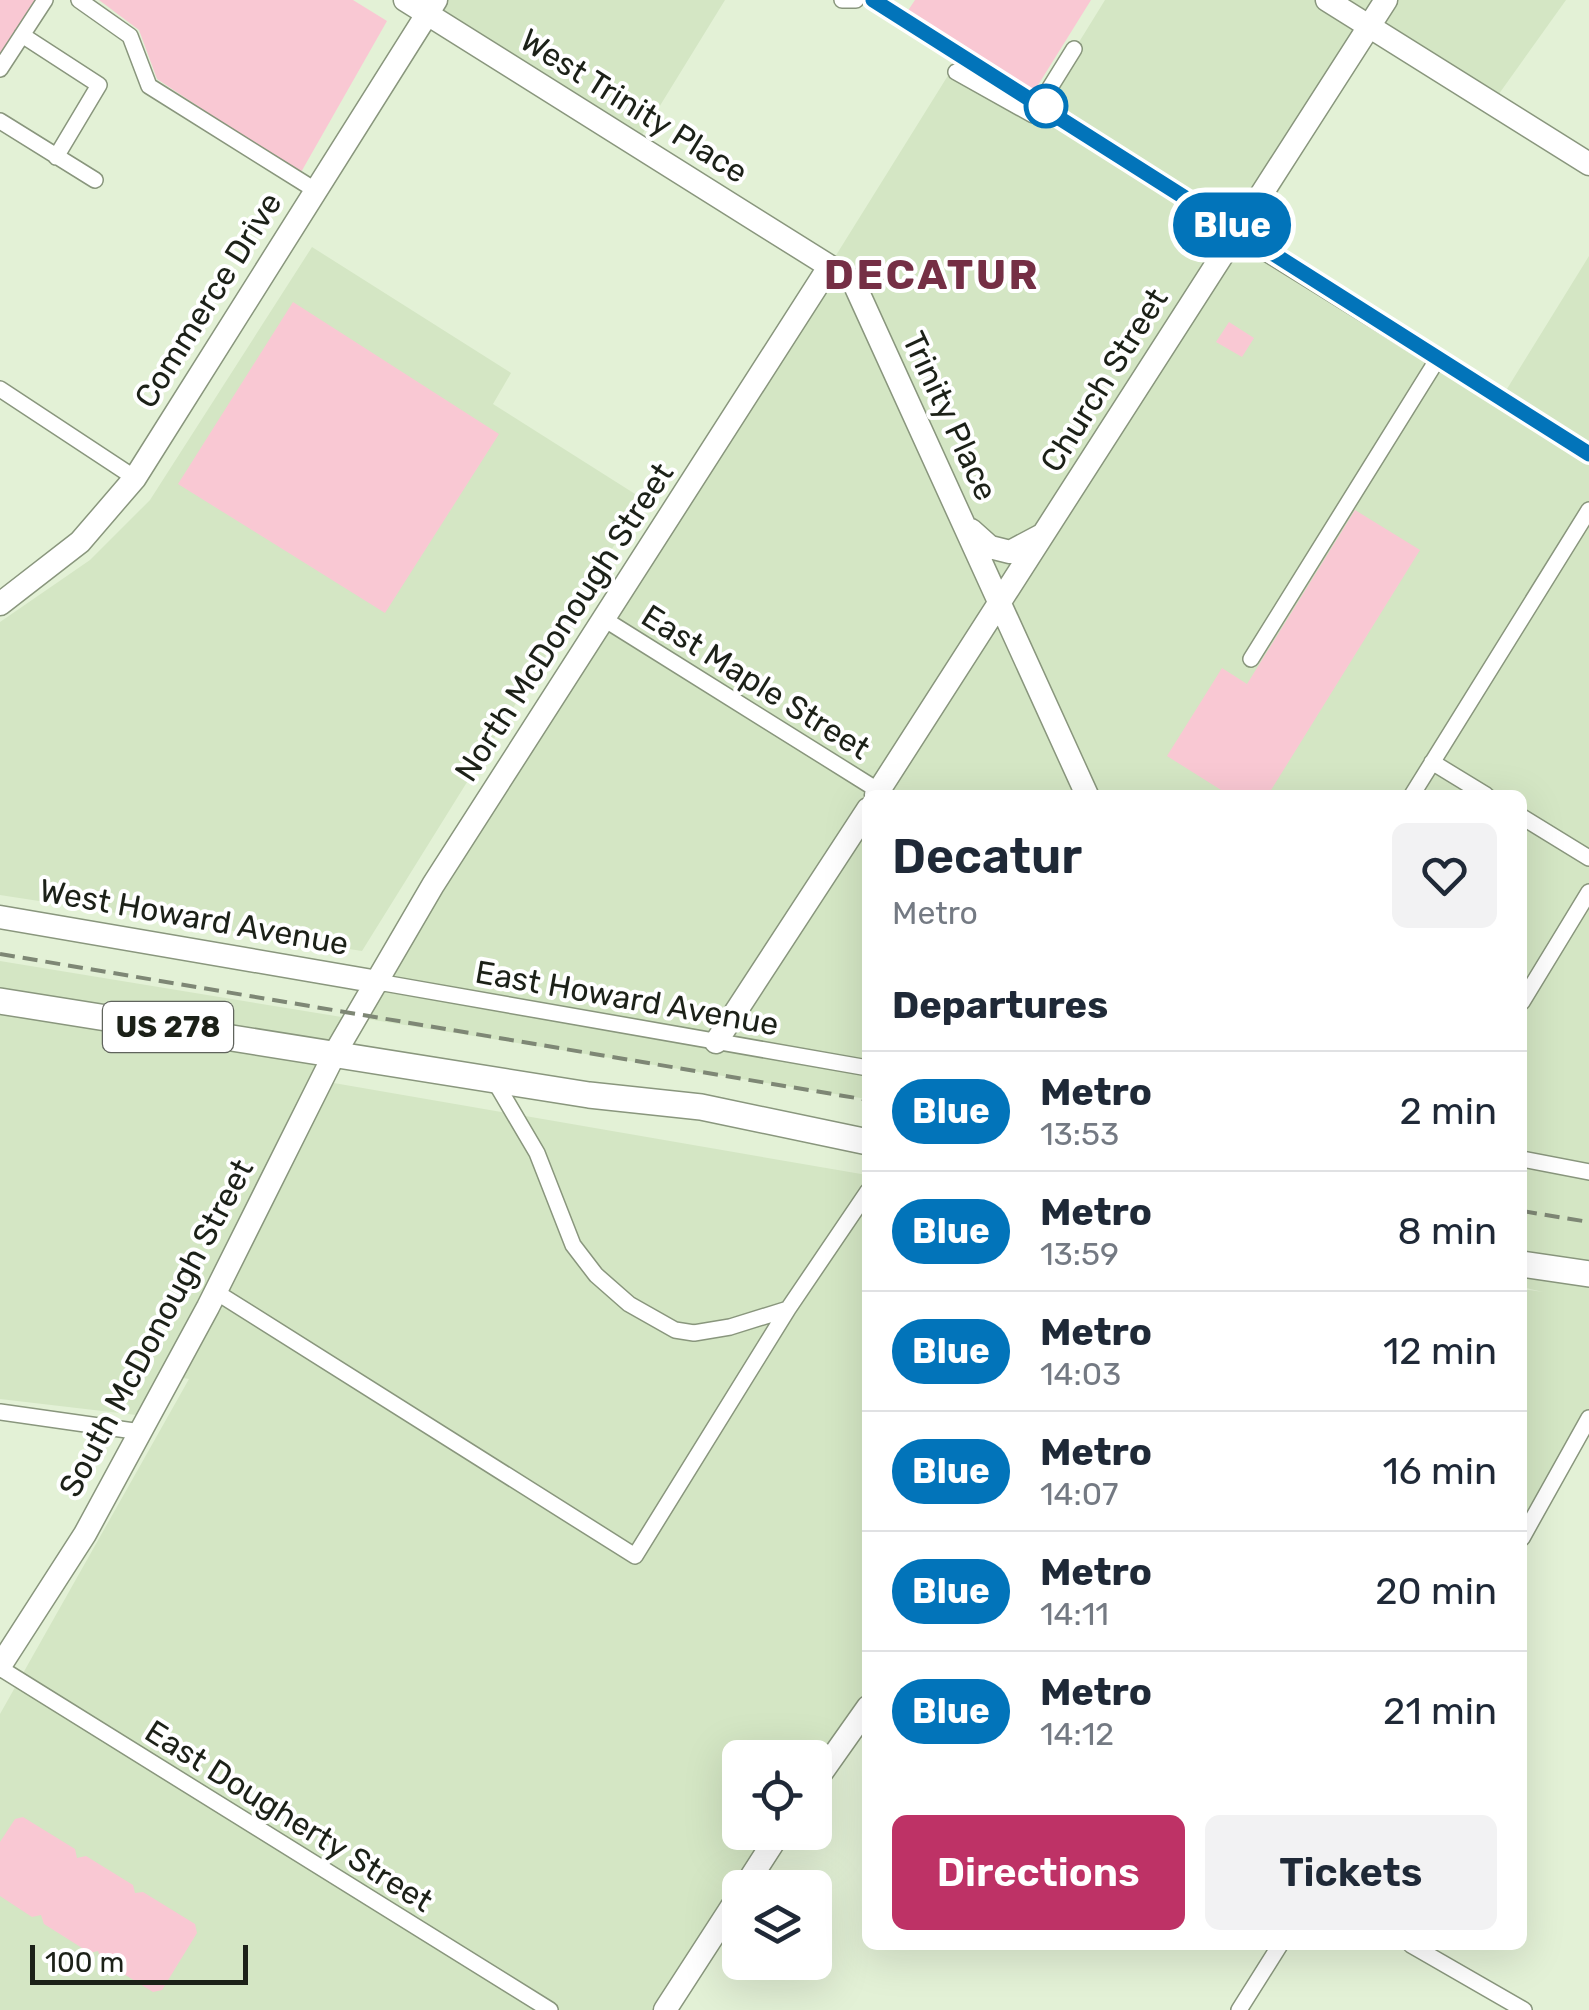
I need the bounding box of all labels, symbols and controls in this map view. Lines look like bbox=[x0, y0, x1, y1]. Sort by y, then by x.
street label: West Trinity Place bbox=[513, 21, 755, 191]
unlabelled marker bbox=[1025, 85, 1067, 127]
street label: Commerce Drive bbox=[127, 185, 289, 415]
line badge: Blue bbox=[1162, 192, 1302, 258]
text: Blue bbox=[1193, 204, 1271, 246]
district label: DECATUR bbox=[824, 250, 1040, 300]
street label: Church Street bbox=[1032, 281, 1176, 479]
street label: Trinity Place bbox=[894, 326, 1006, 506]
street label: North McDonough Street bbox=[447, 456, 681, 788]
street label: East Maple Street bbox=[635, 596, 877, 768]
button: heart bbox=[1392, 823, 1497, 928]
text: Decatur bbox=[892, 828, 1082, 885]
street label: West Howard Avenue bbox=[37, 871, 351, 963]
text: Metro bbox=[892, 894, 978, 932]
street label: East Howard Avenue bbox=[472, 953, 782, 1043]
text: Departures bbox=[892, 982, 1108, 1028]
road number: US 278 bbox=[103, 1002, 233, 1052]
text: Metro bbox=[1040, 1069, 1152, 1115]
text: 2 min bbox=[1399, 1088, 1497, 1134]
text: Blue bbox=[912, 1090, 990, 1132]
text: 13:53 bbox=[1040, 1115, 1119, 1153]
street label: South McDonough Street bbox=[51, 1153, 261, 1503]
text: Metro bbox=[1040, 1189, 1152, 1235]
text: 8 min bbox=[1398, 1208, 1497, 1254]
text: Blue bbox=[912, 1210, 990, 1252]
text: 13:59 bbox=[1040, 1235, 1119, 1273]
text: Metro bbox=[1040, 1309, 1152, 1355]
text: 12 min bbox=[1383, 1328, 1497, 1374]
text: Blue bbox=[912, 1330, 990, 1372]
text: 14:03 bbox=[1040, 1355, 1121, 1393]
text: Metro bbox=[1040, 1429, 1152, 1475]
text: 16 min bbox=[1383, 1448, 1497, 1494]
text: Blue bbox=[912, 1450, 990, 1492]
text: 14:07 bbox=[1040, 1475, 1118, 1513]
text: Metro bbox=[1040, 1549, 1152, 1595]
text: 20 min bbox=[1375, 1568, 1497, 1614]
text: Blue bbox=[912, 1570, 990, 1612]
text: 14:11 bbox=[1040, 1595, 1109, 1633]
text: Metro bbox=[1040, 1669, 1152, 1715]
text: 21 min bbox=[1383, 1688, 1497, 1734]
text: Blue bbox=[912, 1690, 990, 1732]
street label: East Dougherty Street bbox=[138, 1712, 440, 1920]
text: 14:12 bbox=[1040, 1715, 1114, 1753]
map controls bbox=[722, 1740, 832, 1980]
button: locate bbox=[722, 1740, 832, 1850]
button: Directions bbox=[892, 1815, 1185, 1930]
button: Tickets bbox=[1205, 1815, 1497, 1930]
button: layers bbox=[722, 1870, 832, 1980]
scale bar bbox=[30, 1940, 248, 1984]
text: 100 m bbox=[45, 1946, 124, 1979]

